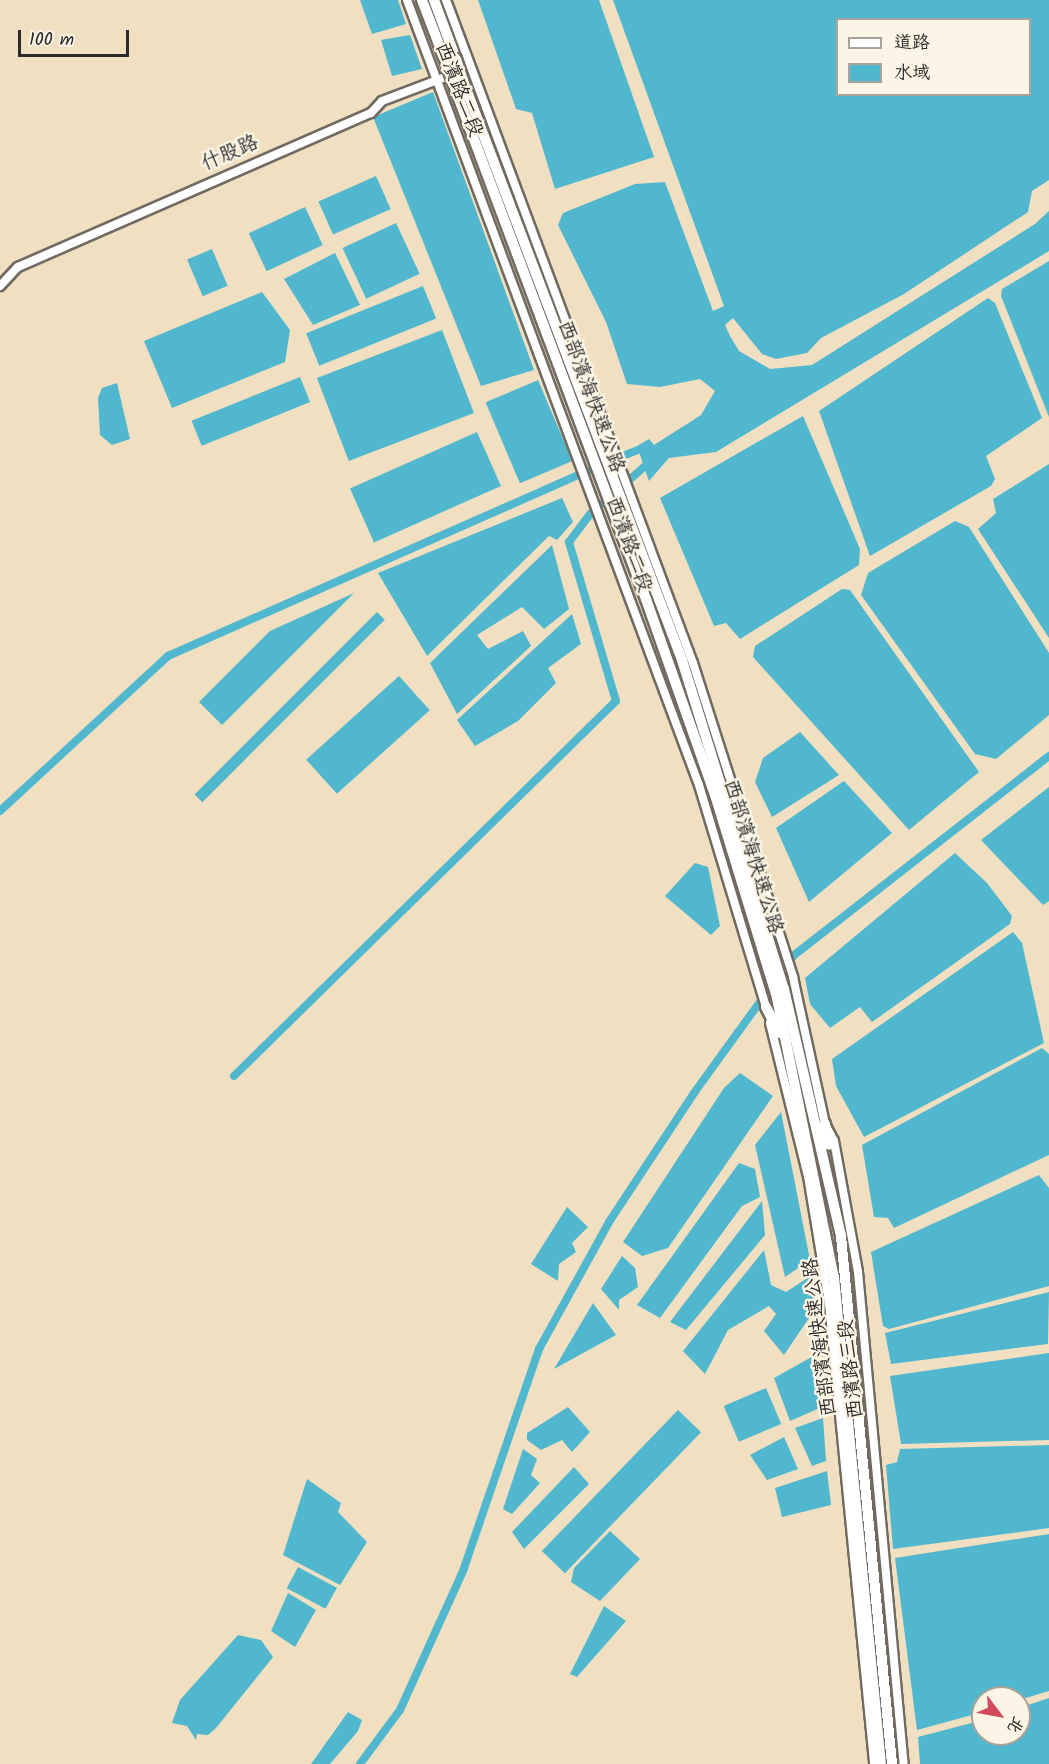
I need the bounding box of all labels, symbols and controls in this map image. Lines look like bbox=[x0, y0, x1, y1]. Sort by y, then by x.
scale bar bbox=[21, 18, 132, 56]
legend bbox=[836, 18, 1031, 96]
text: 100 m bbox=[29, 26, 74, 55]
text: 道路 bbox=[894, 29, 930, 58]
street label: 西濱路二段 bbox=[429, 39, 487, 141]
text: 水域 bbox=[894, 59, 930, 88]
street label: 什股路 bbox=[198, 131, 262, 177]
street label: 西部濱海快速公路 bbox=[551, 318, 629, 476]
street label: 西濱路二段 bbox=[600, 494, 656, 596]
street label: 西部濱海快速公路 bbox=[717, 777, 787, 937]
street label: 西部濱海快速公路 bbox=[799, 1256, 843, 1418]
street label: 西濱路三段 bbox=[835, 1318, 869, 1420]
north arrow bbox=[971, 1686, 1031, 1746]
text: 北 bbox=[1000, 1711, 1030, 1738]

